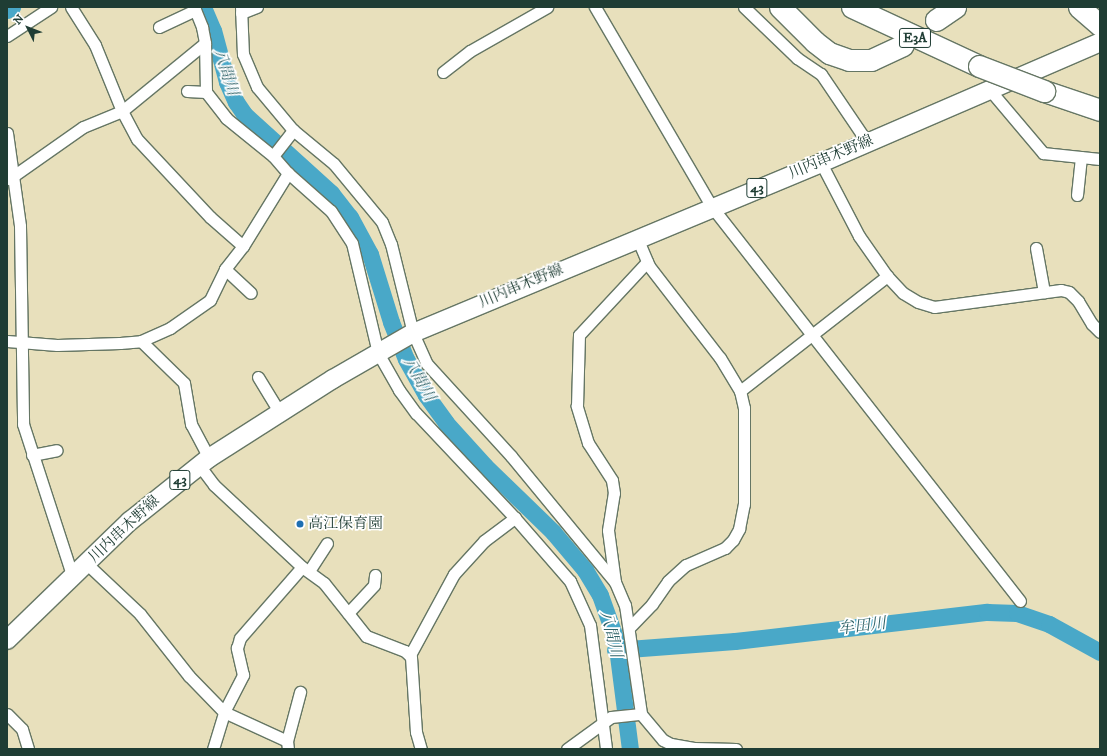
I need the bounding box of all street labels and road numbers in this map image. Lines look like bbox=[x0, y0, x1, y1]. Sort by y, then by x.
road number: E3A bbox=[898, 26, 932, 50]
street label: 川内串木野線 bbox=[786, 131, 876, 183]
road number: 43 bbox=[746, 176, 768, 200]
street label: 川内串木野線 bbox=[476, 260, 566, 312]
road number: 43 bbox=[169, 468, 191, 492]
street label: 川内串木野線 bbox=[85, 492, 163, 566]

